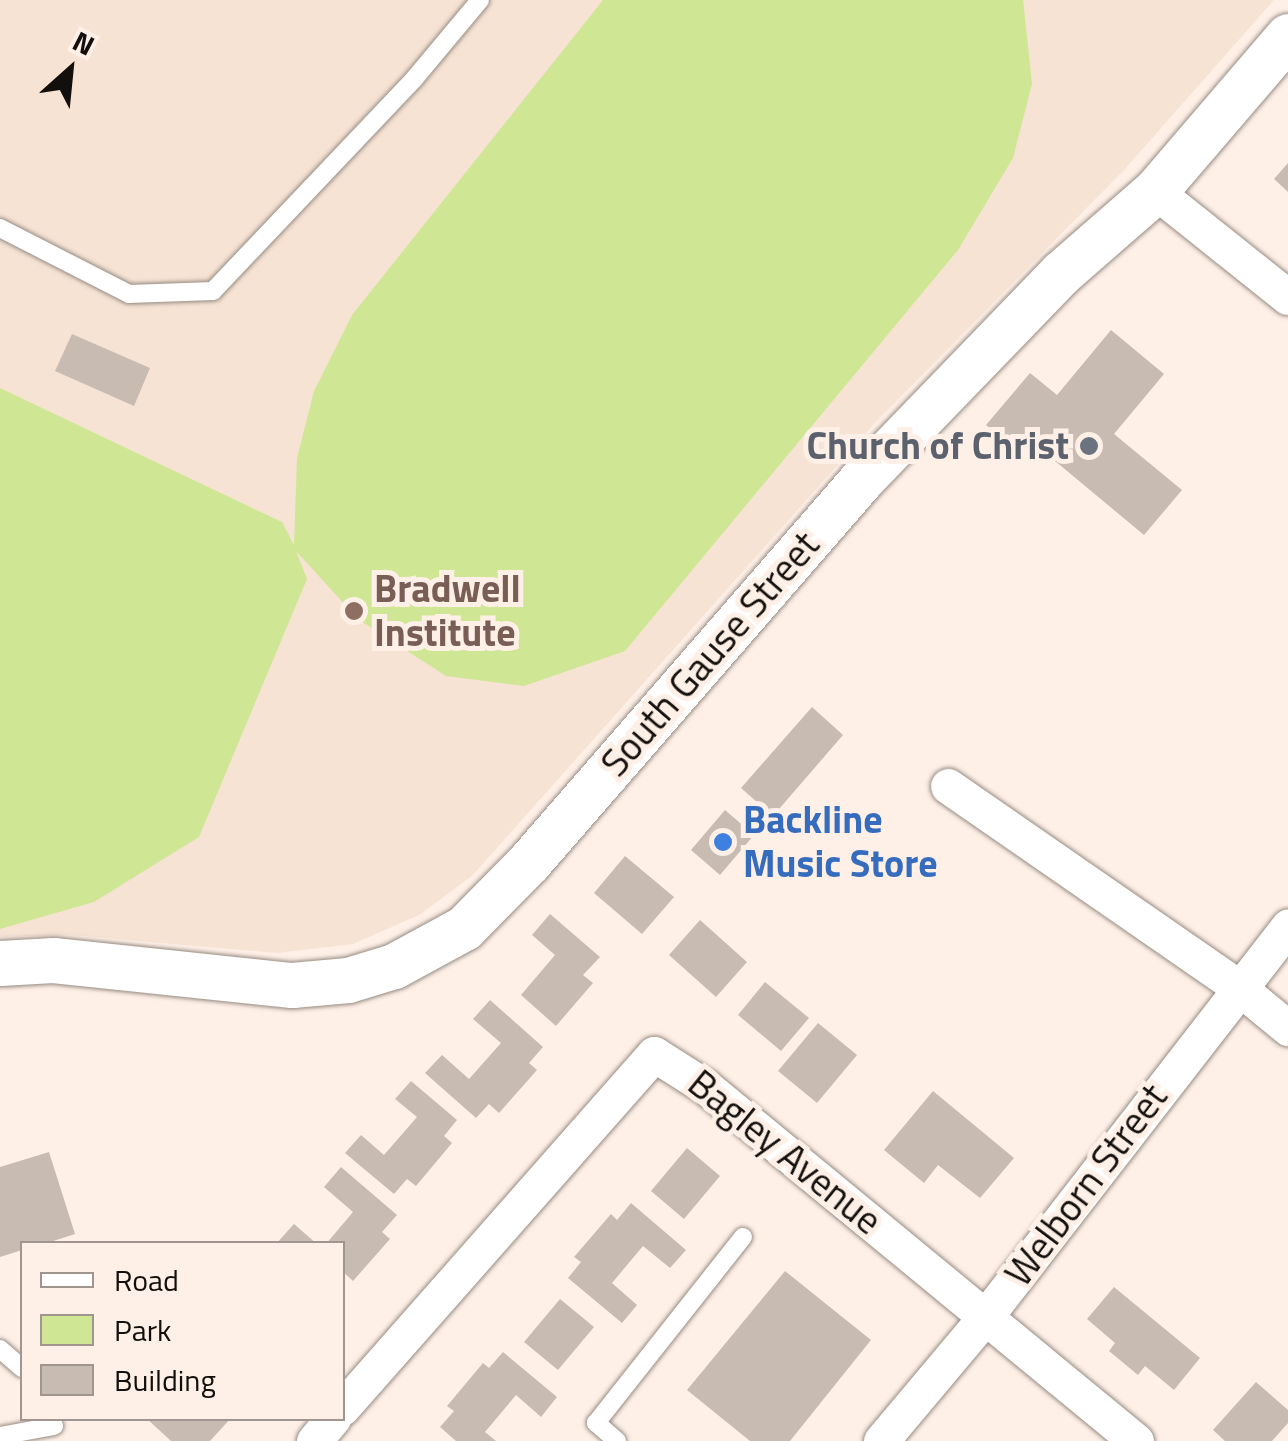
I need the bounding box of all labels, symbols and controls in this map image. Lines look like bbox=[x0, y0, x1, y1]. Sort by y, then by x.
text: N bbox=[65, 19, 102, 66]
north arrow bbox=[20, 20, 120, 120]
place label: Church of Christ bbox=[806, 423, 1069, 469]
marker: Church of Christ bbox=[1078, 435, 1100, 457]
street label: South Gause Street bbox=[592, 523, 828, 785]
place label: Bradwell Institute bbox=[374, 566, 521, 656]
marker: Bradwell Institute bbox=[343, 600, 365, 622]
place label: Backline Music Store bbox=[743, 797, 938, 886]
marker: Backline Music Store bbox=[712, 831, 734, 853]
street label: Bagley Avenue bbox=[679, 1060, 891, 1244]
street label: Welborn Street bbox=[995, 1075, 1177, 1295]
legend bbox=[20, 1241, 345, 1421]
text: Road bbox=[114, 1257, 179, 1303]
text: Park bbox=[114, 1307, 171, 1353]
text: Building bbox=[114, 1357, 216, 1403]

